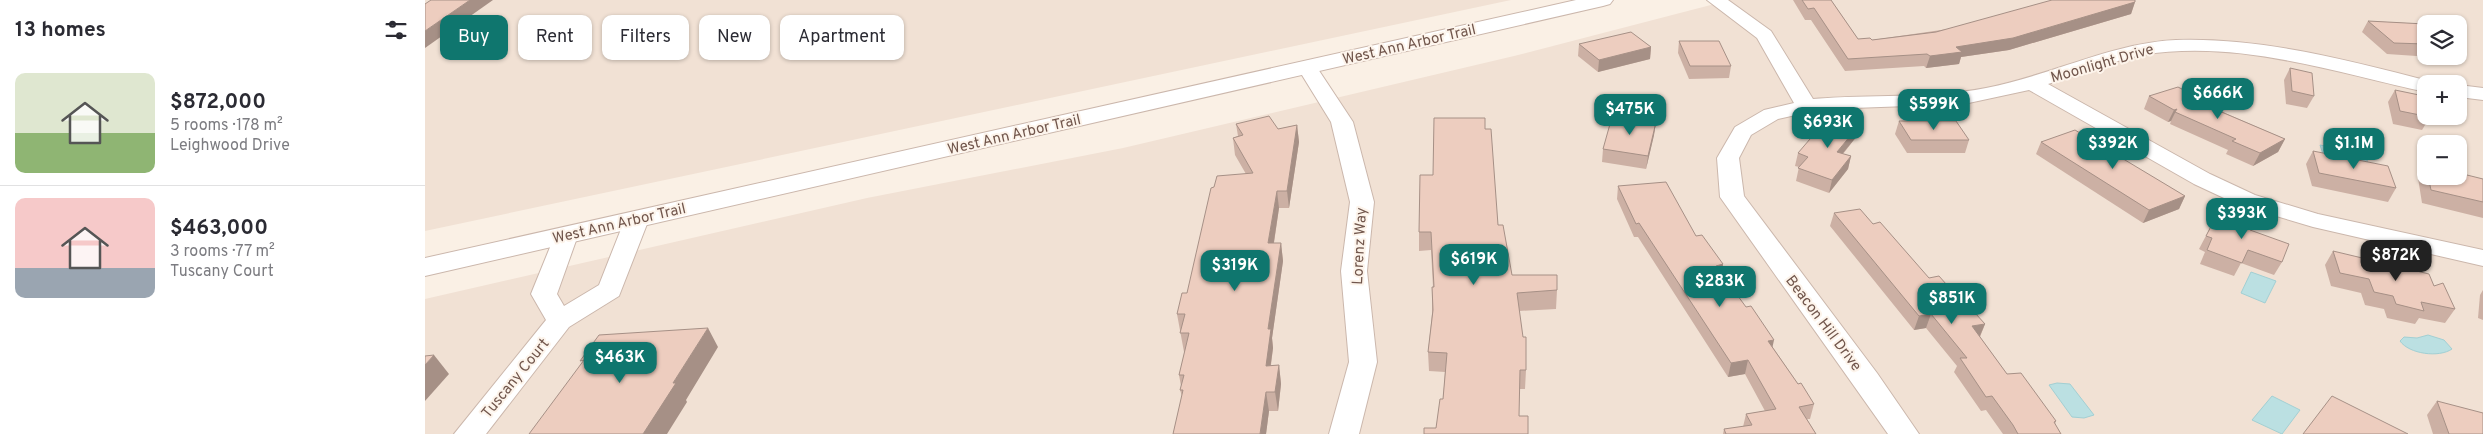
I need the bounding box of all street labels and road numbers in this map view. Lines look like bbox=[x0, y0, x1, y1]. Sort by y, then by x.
street label: West Ann Arbor Trail bbox=[1341, 21, 1478, 70]
street label: Moonlight Drive bbox=[2049, 41, 2156, 88]
street label: West Ann Arbor Trail bbox=[946, 111, 1083, 160]
street label: West Ann Arbor Trail bbox=[551, 200, 688, 249]
street label: Lorenz Way bbox=[1349, 207, 1372, 285]
street label: Beacon Hill Drive bbox=[1781, 272, 1865, 376]
street label: Tuscany Court bbox=[478, 335, 554, 423]

